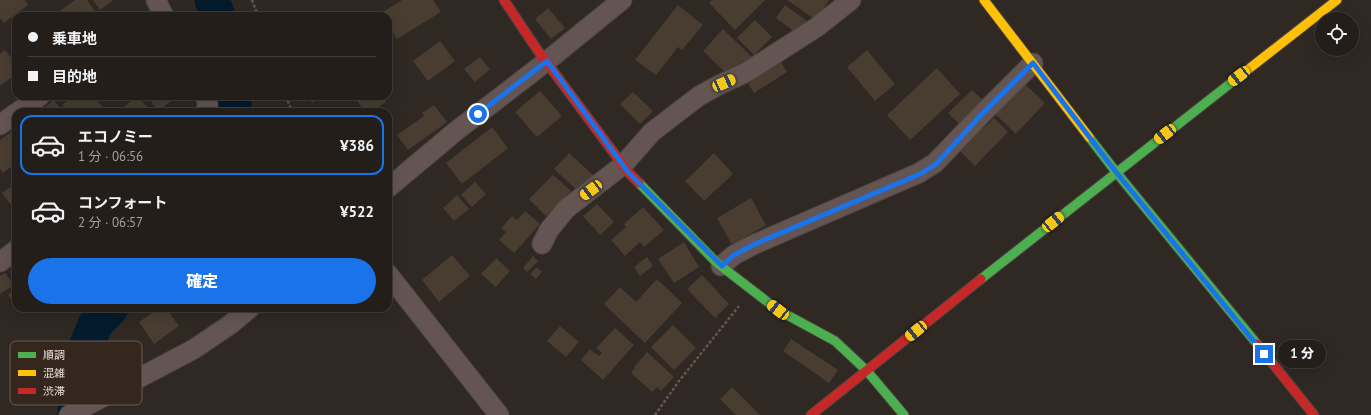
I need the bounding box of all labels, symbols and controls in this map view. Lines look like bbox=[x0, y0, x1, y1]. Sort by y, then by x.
map controls bbox=[1315, 12, 1359, 56]
button: locate bbox=[1315, 12, 1359, 56]
text: 乗車地 bbox=[52, 29, 97, 48]
car bbox=[1226, 64, 1252, 88]
text: 目的地 bbox=[52, 67, 97, 86]
car bbox=[711, 73, 737, 93]
route start bbox=[469, 105, 487, 123]
car bbox=[1152, 122, 1178, 146]
icon: car bbox=[30, 127, 66, 163]
text: エコノミー bbox=[78, 127, 153, 146]
text: ¥386 bbox=[340, 136, 374, 155]
text: 1 分 · 06:56 bbox=[78, 148, 143, 165]
car bbox=[578, 178, 604, 202]
icon: car bbox=[30, 193, 66, 229]
text: コンフォート bbox=[78, 193, 168, 212]
text: ¥522 bbox=[340, 202, 374, 221]
car bbox=[1040, 210, 1066, 234]
text: 2 分 · 06:57 bbox=[78, 214, 143, 231]
button: 確定 bbox=[28, 258, 376, 304]
car bbox=[765, 298, 791, 322]
car bbox=[903, 319, 929, 343]
callout: 1 分 bbox=[1278, 340, 1326, 368]
legend bbox=[10, 341, 142, 405]
route end bbox=[1255, 345, 1273, 363]
text: 1 分 bbox=[1290, 345, 1314, 362]
text: 順調 bbox=[43, 348, 65, 362]
text: 混雑 bbox=[43, 366, 65, 380]
text: 渋滞 bbox=[43, 384, 65, 398]

